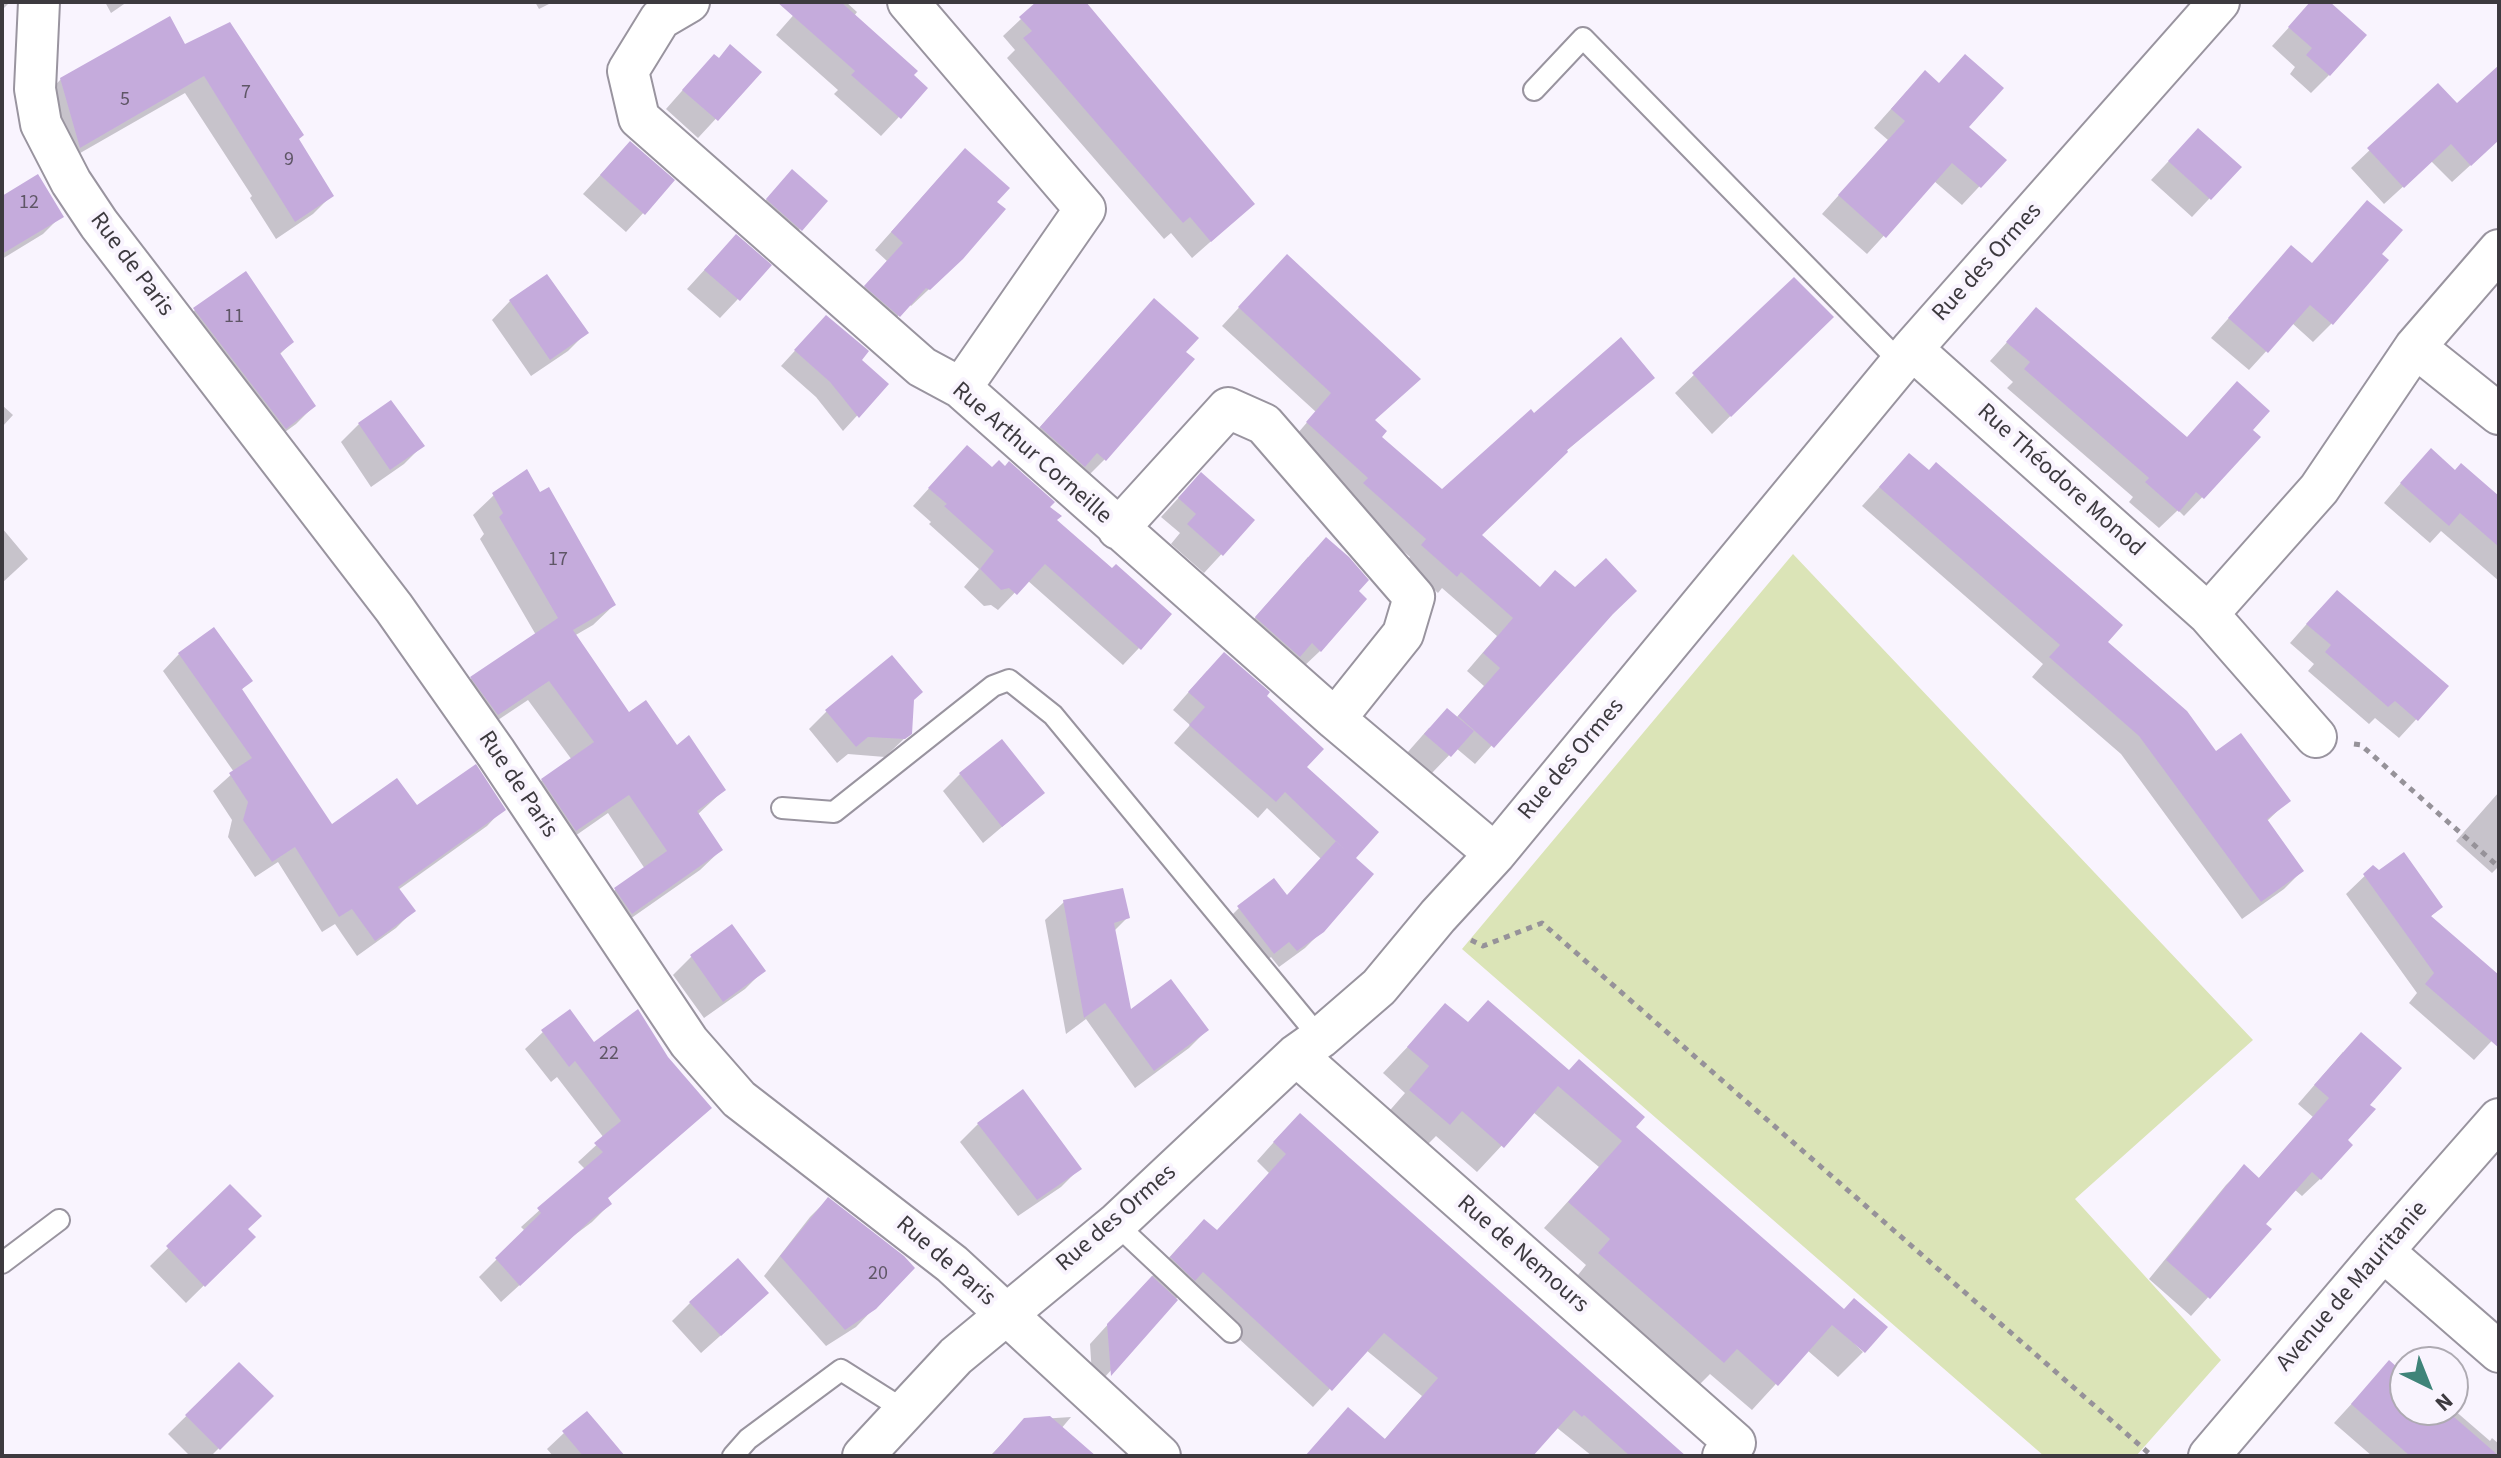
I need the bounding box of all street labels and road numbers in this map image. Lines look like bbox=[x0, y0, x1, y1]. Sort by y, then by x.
street label: Rue des Ormes bbox=[1927, 198, 2049, 328]
street label: Rue de Paris bbox=[83, 207, 179, 323]
street label: Rue Arthur Corneille bbox=[945, 377, 1117, 531]
street label: Rue Théodore Monod bbox=[1970, 398, 2150, 564]
street label: Rue des Ormes bbox=[1513, 693, 1631, 827]
street label: Rue de Paris bbox=[471, 726, 563, 844]
street label: Rue des Ormes bbox=[1051, 1159, 1183, 1279]
street label: Rue de Nemours bbox=[1450, 1190, 1594, 1320]
street label: Avenue de Mauritanie bbox=[2271, 1196, 2435, 1378]
street label: Rue de Paris bbox=[889, 1211, 1001, 1313]

